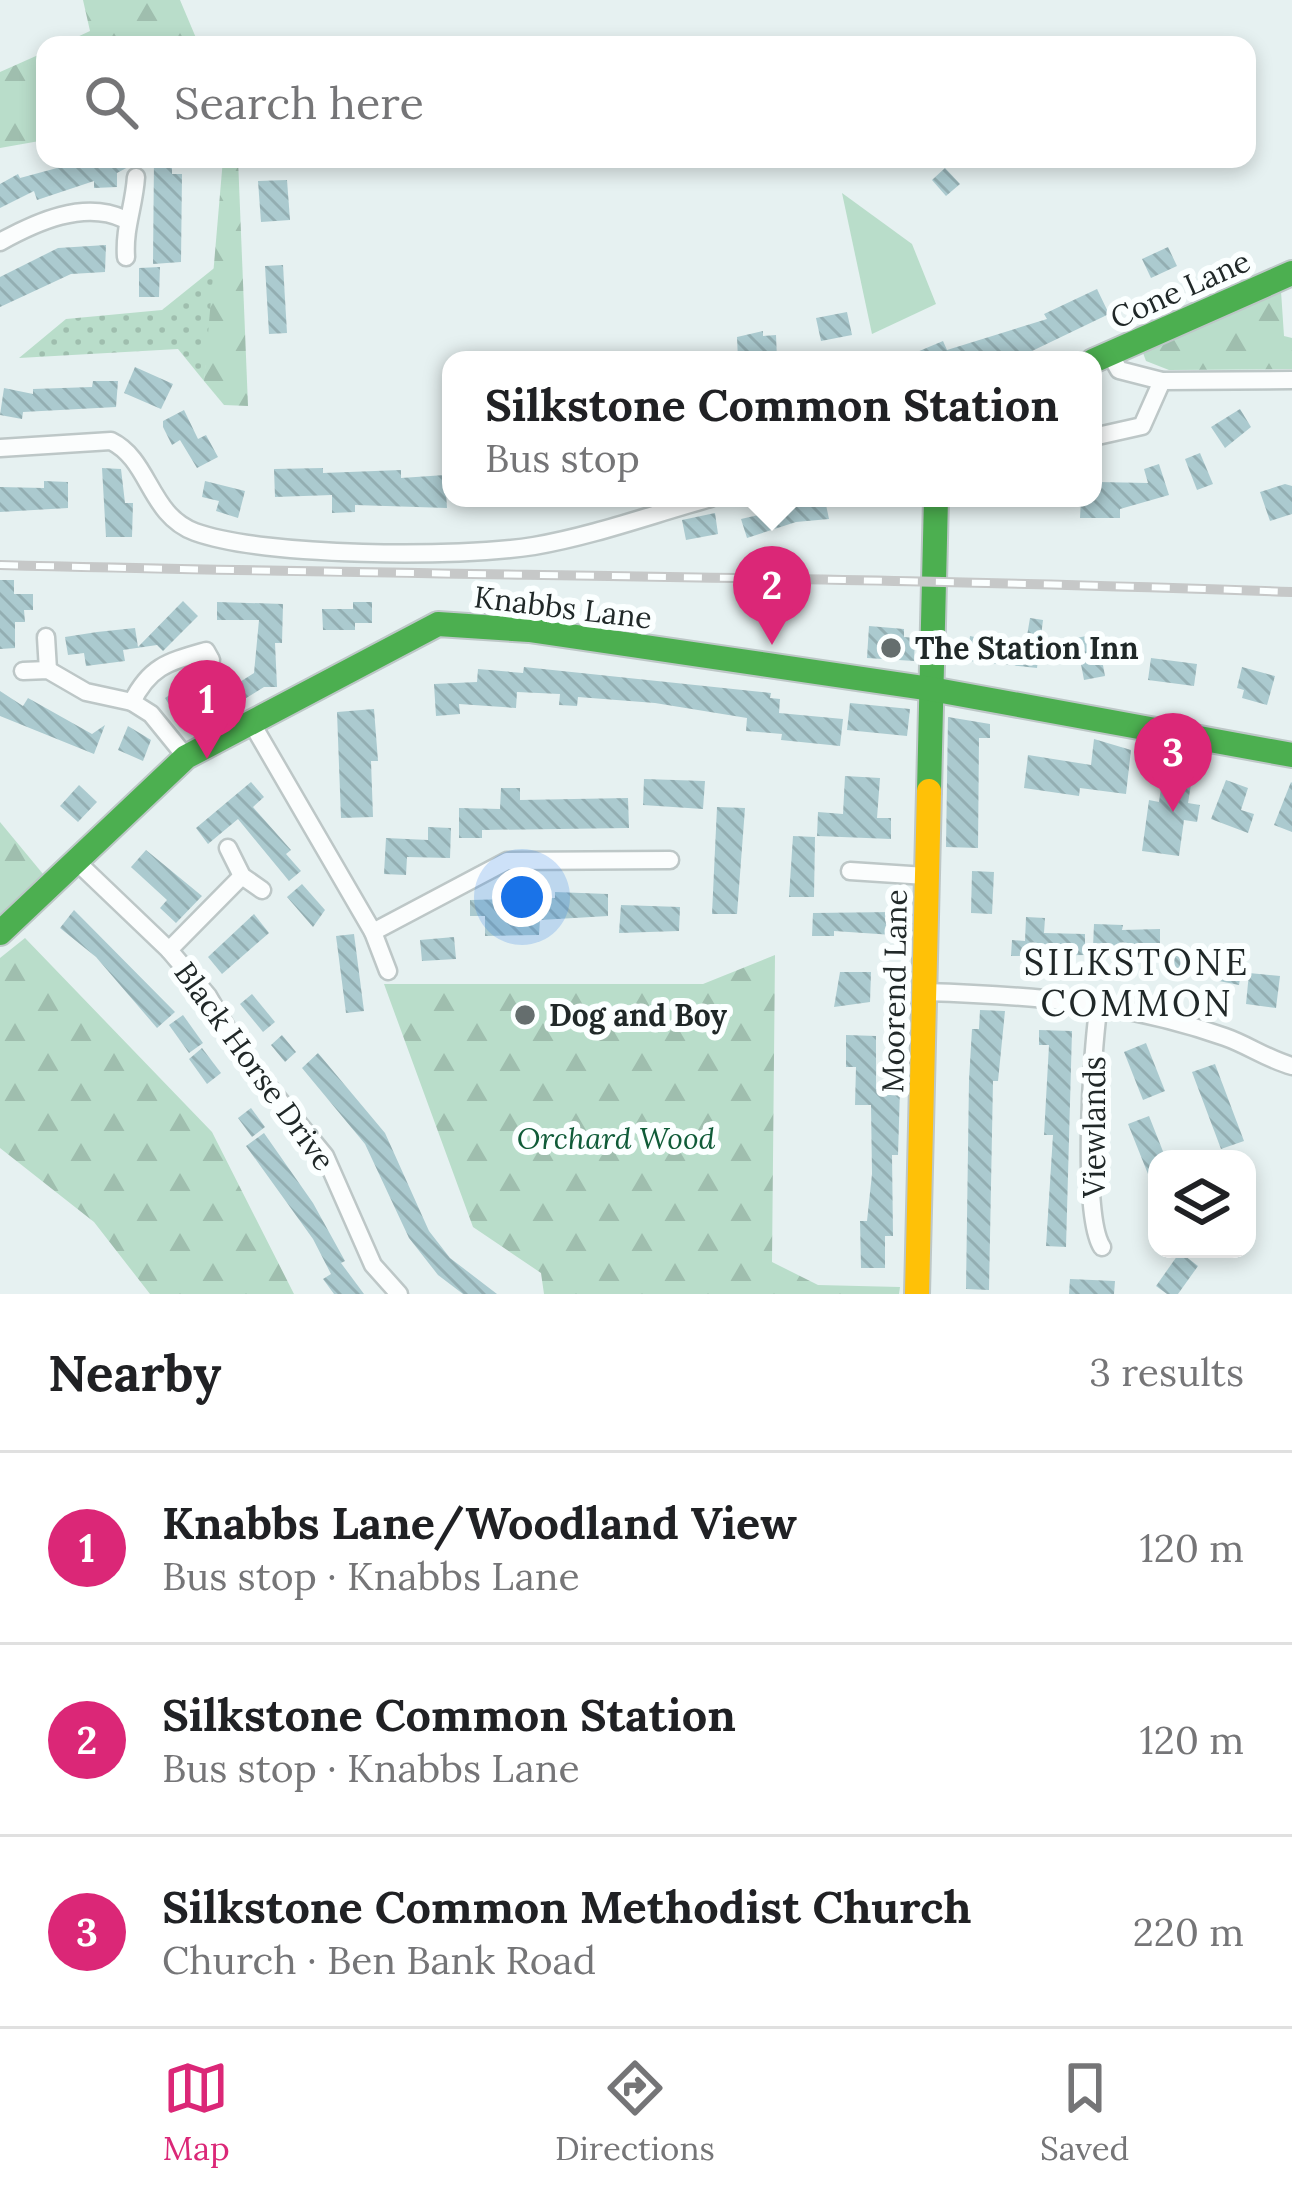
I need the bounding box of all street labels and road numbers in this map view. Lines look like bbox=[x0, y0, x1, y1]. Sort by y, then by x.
street label: Cone Lane bbox=[1104, 241, 1256, 337]
street label: Knabbs Lane bbox=[472, 577, 654, 637]
street label: Moorend Lane bbox=[873, 889, 915, 1093]
street label: Black Horse Drive bbox=[167, 954, 343, 1178]
street label: Viewlands bbox=[1075, 1056, 1113, 1199]

